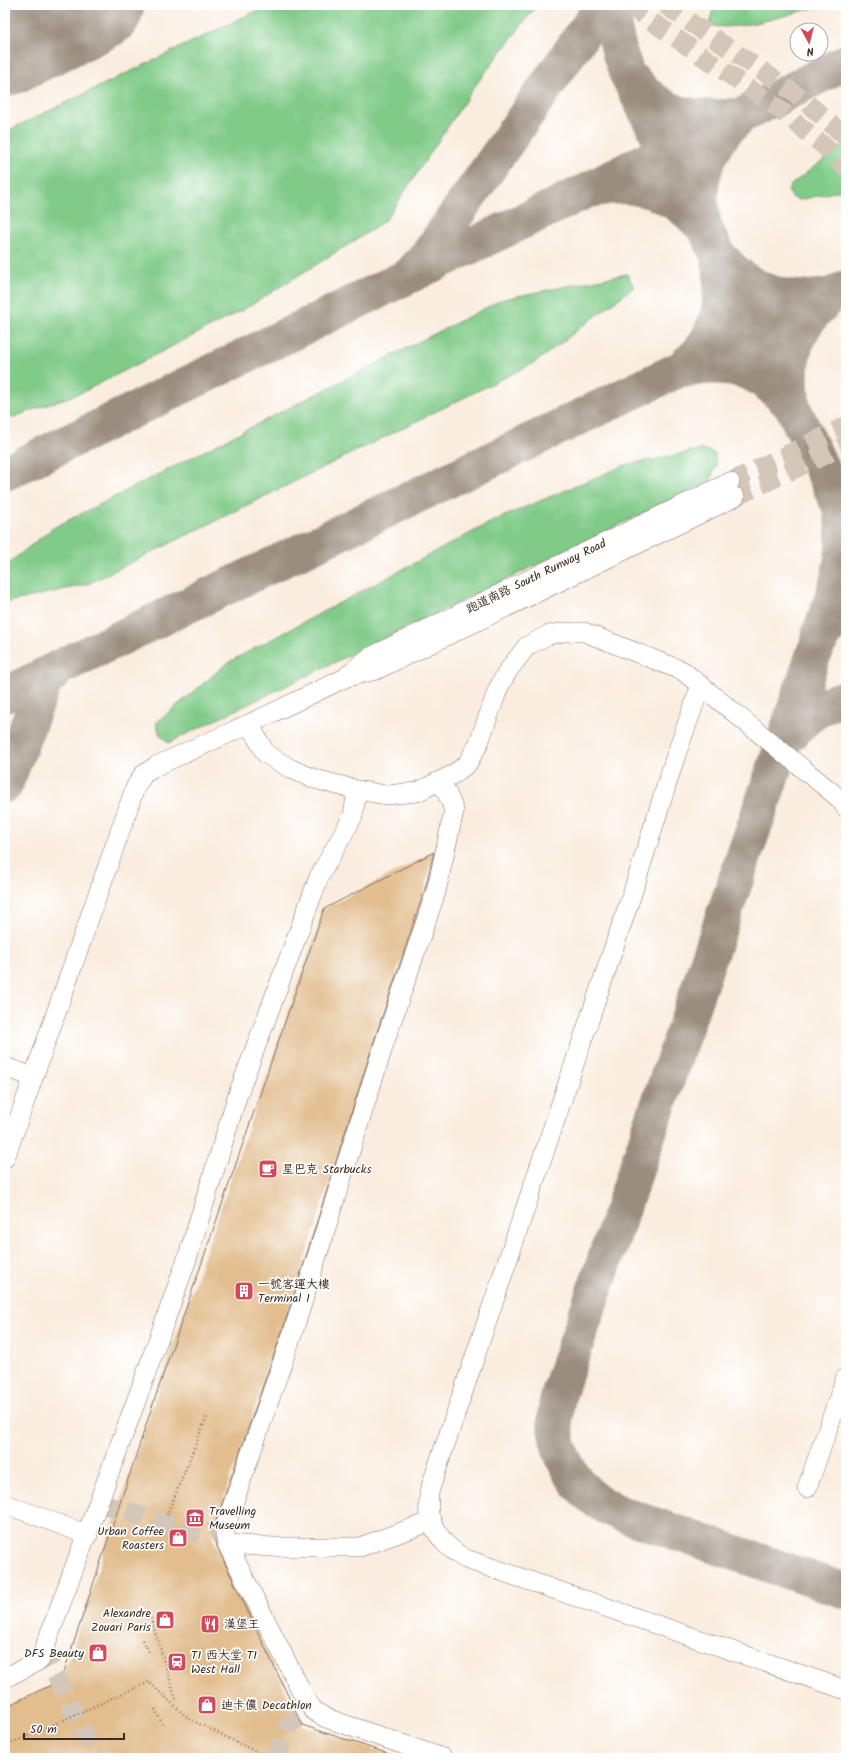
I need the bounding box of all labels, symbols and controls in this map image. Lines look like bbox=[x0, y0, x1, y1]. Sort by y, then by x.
north arrow bbox=[789, 22, 829, 62]
text: N bbox=[806, 42, 815, 60]
street label: 跑道南路 South Runway Road bbox=[463, 534, 610, 619]
cafe icon: 星巴克 Starbucks bbox=[257, 1158, 279, 1180]
place label: 星巴克 Starbucks bbox=[282, 1160, 372, 1179]
place label: 一號客運大樓 Terminal 1 bbox=[258, 1275, 330, 1308]
building icon: 一號客運大樓 Terminal 1 bbox=[233, 1280, 255, 1302]
place label: Travelling Museum bbox=[209, 1502, 257, 1535]
museum icon: Travelling Museum bbox=[184, 1507, 206, 1529]
place label: Urban Coffee Roasters bbox=[97, 1522, 165, 1555]
shop icon: Urban Coffee Roasters bbox=[167, 1527, 189, 1549]
place label: Alexandre Zouari Paris bbox=[91, 1604, 152, 1637]
shop icon: Alexandre Zouari Paris bbox=[154, 1609, 176, 1631]
restaurant icon: 漢堡王 bbox=[199, 1613, 221, 1635]
place label: 漢堡王 bbox=[224, 1615, 260, 1634]
shop icon: DFS Beauty bbox=[87, 1642, 109, 1664]
place label: DFS Beauty bbox=[24, 1644, 84, 1663]
place label: T1 西大堂 T1 West Hall bbox=[191, 1646, 257, 1679]
station icon: T1 西大堂 T1 West Hall bbox=[166, 1651, 188, 1673]
shop icon: 迪卡儂 Decathlon bbox=[196, 1694, 218, 1716]
place label: 迪卡儂 Decathlon bbox=[221, 1696, 312, 1715]
scale bar bbox=[24, 1715, 124, 1741]
text: 50 m bbox=[30, 1720, 57, 1739]

